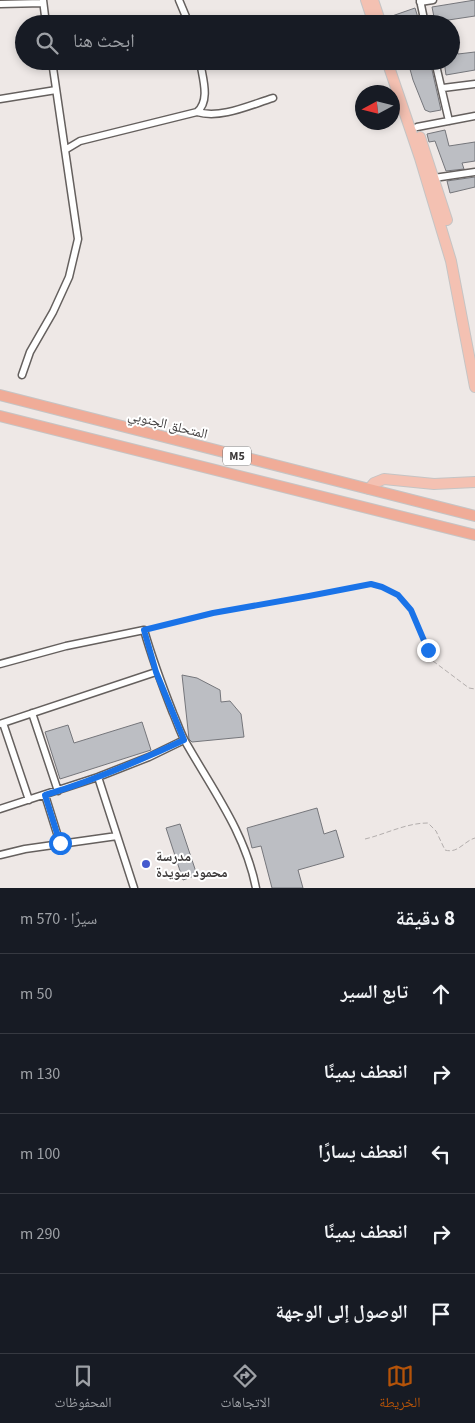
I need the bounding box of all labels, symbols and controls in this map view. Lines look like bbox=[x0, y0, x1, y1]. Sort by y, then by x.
search box bbox=[15, 15, 460, 70]
text: ابحث هنا bbox=[73, 28, 135, 55]
icon: search bbox=[33, 29, 61, 57]
north arrow bbox=[355, 85, 400, 130]
street label: المتحلق الجنوبي bbox=[126, 405, 210, 445]
road number: M5 bbox=[223, 446, 251, 466]
route end bbox=[417, 639, 440, 662]
route start bbox=[49, 832, 72, 855]
place label: مدرسة محمود سويدة bbox=[156, 847, 228, 883]
marker: مدرسة محمود سويدة bbox=[140, 858, 152, 870]
text: 8 دقيقة bbox=[396, 903, 455, 933]
text: سيرًا · 570 m bbox=[20, 908, 97, 930]
text: تابع السير bbox=[341, 979, 408, 1006]
icon: ahead bbox=[427, 980, 455, 1008]
text: 50 m bbox=[20, 983, 52, 1005]
text: انعطف يمينًا bbox=[324, 1059, 408, 1086]
icon: right bbox=[427, 1060, 455, 1088]
text: 130 m bbox=[20, 1063, 60, 1085]
text: انعطف يسارًا bbox=[318, 1139, 408, 1166]
icon: left bbox=[427, 1140, 455, 1168]
text: 100 m bbox=[20, 1143, 60, 1165]
text: انعطف يمينًا bbox=[324, 1219, 408, 1246]
icon: right bbox=[427, 1220, 455, 1248]
text: 290 m bbox=[20, 1223, 60, 1245]
text: الوصول إلى الوجهة bbox=[275, 1299, 408, 1326]
icon: arrive bbox=[427, 1300, 455, 1328]
tab: المحفوظات bbox=[55, 1362, 111, 1416]
tab: الاتجاهات bbox=[221, 1362, 270, 1416]
tab: الخريطة bbox=[379, 1362, 420, 1416]

